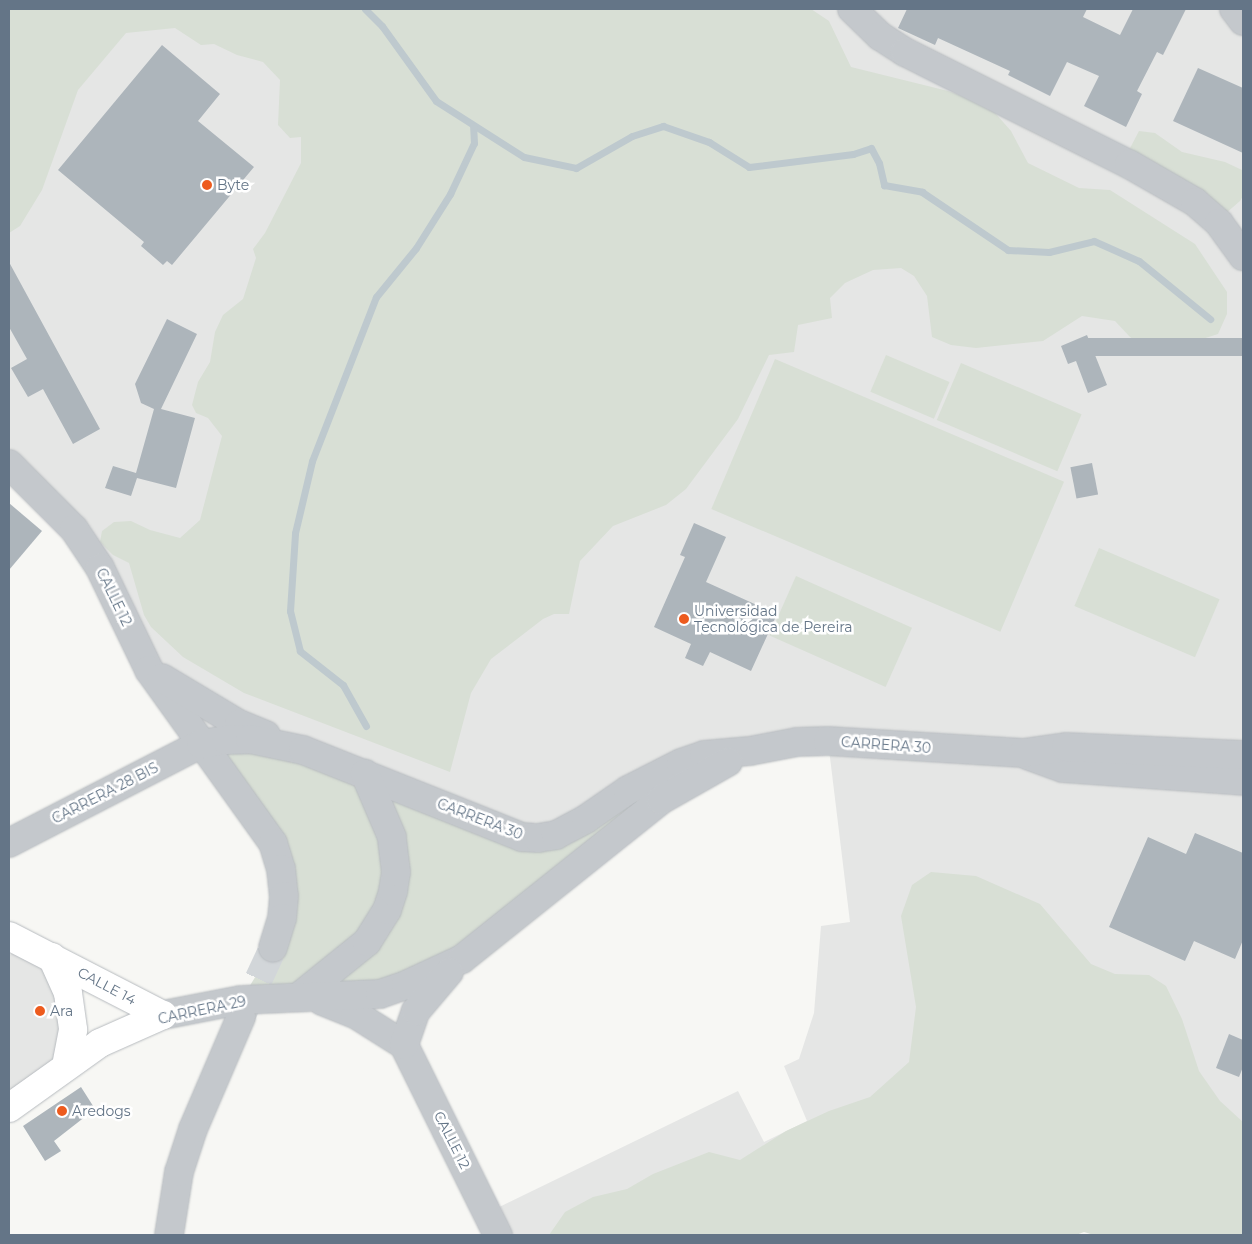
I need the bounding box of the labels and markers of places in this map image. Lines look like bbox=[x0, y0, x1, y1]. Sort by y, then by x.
place label: Byte bbox=[217, 177, 249, 193]
marker: Byte bbox=[201, 179, 213, 191]
place label: Universidad Tecnológica de Pereira bbox=[694, 603, 852, 636]
marker: Universidad Tecnológica de Pereira bbox=[678, 613, 690, 625]
place label: Ara bbox=[50, 1003, 73, 1019]
marker: Ara bbox=[34, 1005, 46, 1017]
place label: Aredogs bbox=[72, 1103, 131, 1119]
marker: Aredogs bbox=[56, 1105, 68, 1117]

